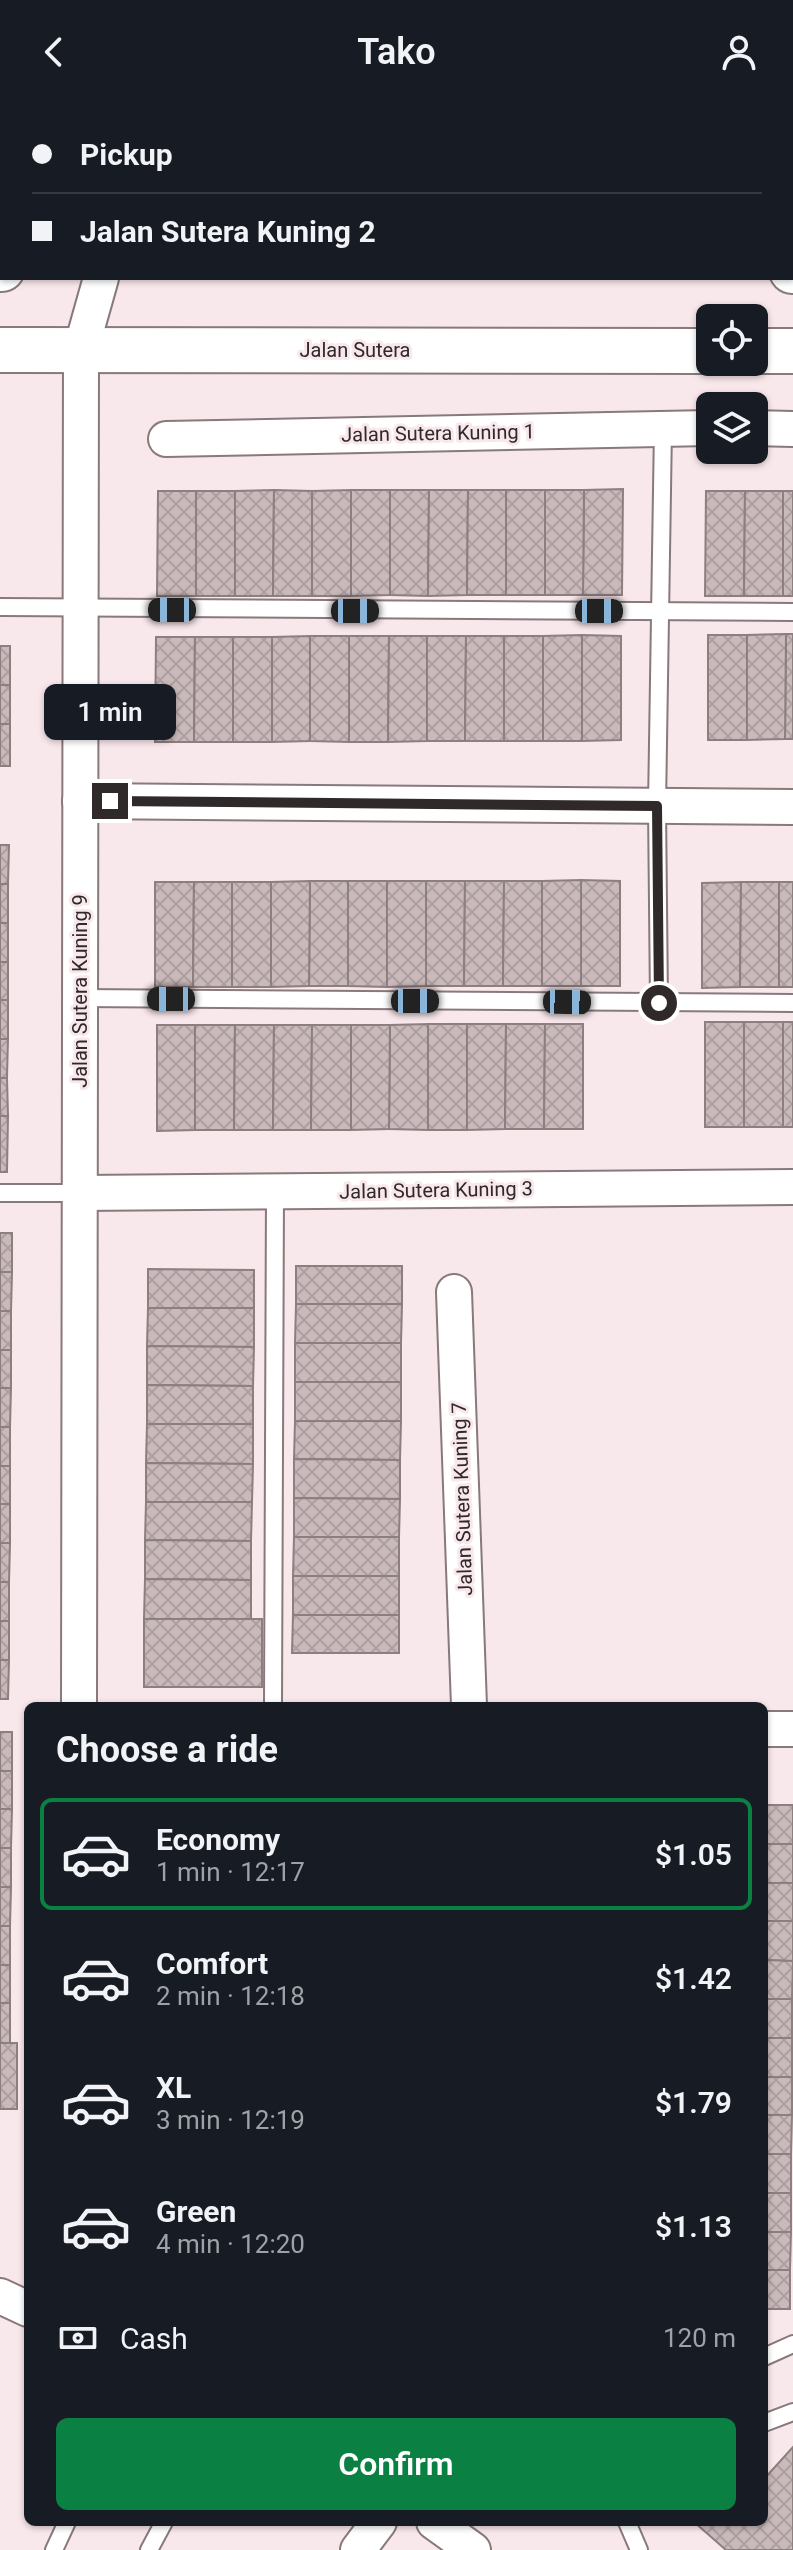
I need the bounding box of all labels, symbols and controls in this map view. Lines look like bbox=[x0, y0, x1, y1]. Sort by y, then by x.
icon: back bbox=[32, 30, 76, 74]
icon: person bbox=[717, 30, 761, 74]
text: Tako bbox=[357, 31, 436, 73]
text: Pickup bbox=[80, 137, 173, 172]
text: Jalan Sutera Kuning 2 bbox=[80, 214, 376, 249]
map controls bbox=[696, 304, 768, 464]
button: locate bbox=[696, 304, 768, 376]
street label: Jalan Sutera bbox=[300, 338, 410, 362]
button: layers bbox=[696, 392, 768, 464]
street label: Jalan Sutera Kuning 1 bbox=[341, 419, 535, 447]
car bbox=[148, 598, 196, 622]
car bbox=[331, 599, 379, 623]
car bbox=[575, 599, 623, 623]
callout: 1 min bbox=[44, 685, 176, 741]
text: 1 min bbox=[77, 697, 143, 727]
route end bbox=[92, 783, 128, 819]
street label: Jalan Sutera Kuning 9 bbox=[68, 894, 92, 1088]
route start bbox=[641, 985, 677, 1021]
car bbox=[147, 987, 195, 1011]
car bbox=[391, 989, 439, 1013]
car bbox=[543, 990, 591, 1014]
street label: Jalan Sutera Kuning 3 bbox=[339, 1176, 533, 1204]
street label: Jalan Sutera Kuning 7 bbox=[447, 1402, 477, 1596]
text: Choose a ride bbox=[56, 1729, 278, 1771]
icon: car bbox=[60, 1818, 132, 1890]
text: Economy bbox=[156, 1822, 280, 1857]
text: $1.05 bbox=[655, 1837, 732, 1872]
text: 1 min · 12:17 bbox=[156, 1857, 305, 1887]
icon: car bbox=[60, 1942, 132, 2014]
text: Comfort bbox=[156, 1946, 268, 1981]
text: $1.42 bbox=[655, 1961, 732, 1996]
text: 2 min · 12:18 bbox=[156, 1981, 305, 2011]
icon: car bbox=[60, 2066, 132, 2138]
text: XL bbox=[156, 2070, 191, 2105]
text: $1.79 bbox=[655, 2085, 732, 2120]
text: 3 min · 12:19 bbox=[156, 2105, 305, 2135]
icon: car bbox=[60, 2190, 132, 2262]
text: Green bbox=[156, 2194, 236, 2229]
text: $1.13 bbox=[655, 2209, 732, 2244]
text: 4 min · 12:20 bbox=[156, 2229, 305, 2259]
icon: cash bbox=[56, 2316, 100, 2360]
text: Cash bbox=[120, 2321, 188, 2356]
text: 120 m bbox=[663, 2323, 736, 2353]
button: Confirm bbox=[56, 2418, 736, 2510]

